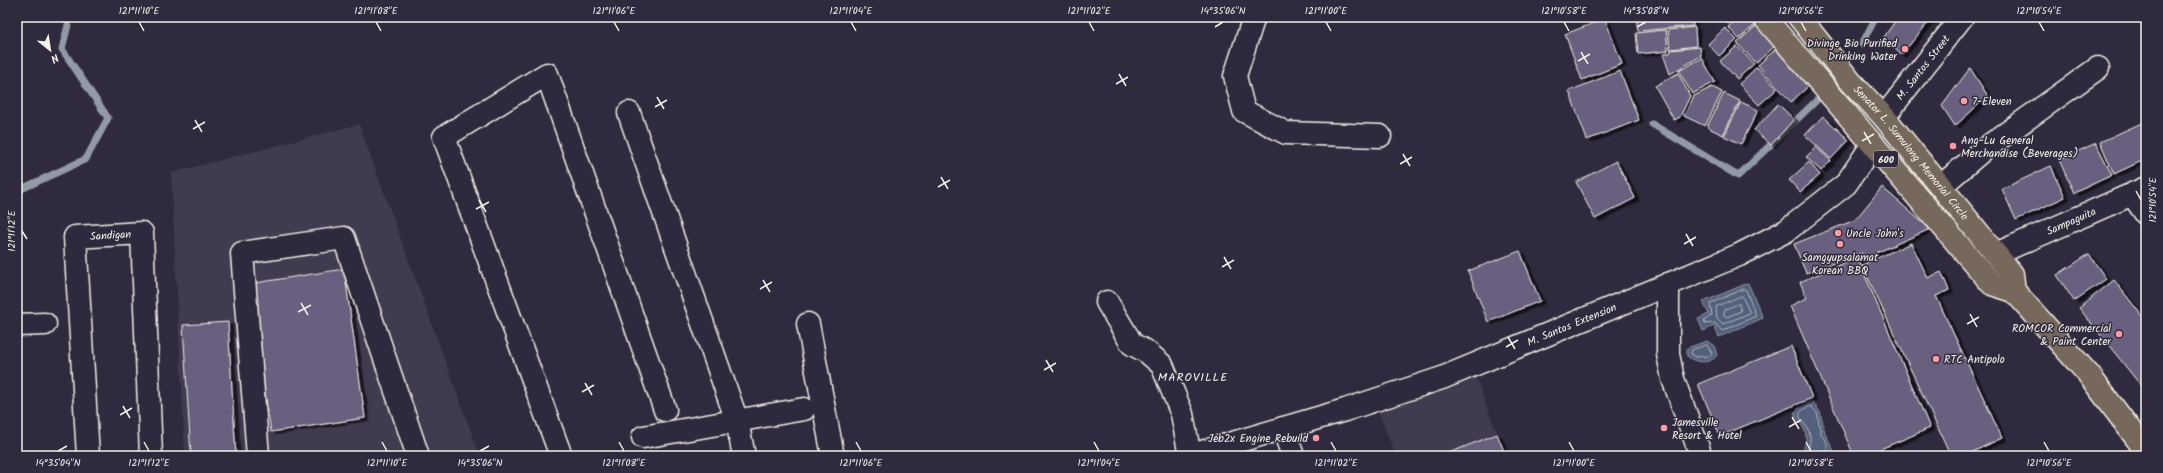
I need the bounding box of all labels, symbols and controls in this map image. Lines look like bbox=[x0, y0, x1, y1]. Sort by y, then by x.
text: 121°11'10"E bbox=[119, 3, 160, 19]
text: 121°11'08"E bbox=[354, 3, 399, 19]
text: 121°11'06"E bbox=[593, 3, 637, 19]
text: 121°11'04"E bbox=[830, 3, 874, 19]
text: 121°11'02"E bbox=[1067, 3, 1112, 19]
text: 14°35'06"N bbox=[1200, 3, 1246, 19]
text: 121°11'00"E bbox=[1305, 3, 1348, 19]
text: 121°10'58"E bbox=[1541, 3, 1588, 19]
text: 14°35'08"N bbox=[1623, 3, 1669, 19]
text: 121°10'56"E bbox=[1778, 3, 1825, 19]
text: 121°10'54"E bbox=[2016, 3, 2063, 19]
north arrow bbox=[30, 30, 70, 70]
street label: M. Santos Street bbox=[1892, 31, 1955, 105]
place label: Divinge Bio Purified Drinking Water bbox=[1807, 35, 1898, 66]
marker: Divinge Bio Purified Drinking Water bbox=[1900, 44, 1910, 54]
text: N bbox=[47, 48, 62, 67]
street label: Senator L. Sumulong Memorial Circle bbox=[1848, 81, 1973, 225]
place label: 7-Eleven bbox=[1972, 93, 2012, 111]
marker: 7-Eleven bbox=[1959, 96, 1969, 106]
place label: Ang-Lu General Merchandise (Beverages) bbox=[1961, 132, 2078, 163]
marker: Ang-Lu General Merchandise (Beverages) bbox=[1948, 141, 1958, 151]
road number: 600 bbox=[1874, 151, 1898, 167]
text: 121°10'54"E bbox=[2145, 176, 2161, 223]
street label: Sampaguita bbox=[2044, 203, 2099, 241]
text: 121°11'12"E bbox=[4, 209, 20, 252]
place label: Uncle John's bbox=[1846, 225, 1904, 243]
street label: Sandigan bbox=[89, 226, 132, 246]
marker: Uncle John's bbox=[1833, 228, 1843, 238]
marker: Samgyupsalamat Korean BBQ bbox=[1835, 239, 1845, 249]
place label: Samgyupsalamat Korean BBQ bbox=[1802, 249, 1879, 280]
street label: M. Santos Extension bbox=[1524, 299, 1620, 352]
place label: ROMCOR Commercial & Paint Center bbox=[2012, 320, 2112, 351]
marker: ROMCOR Commercial & Paint Center bbox=[2114, 329, 2124, 339]
place label: RTC Antipolo bbox=[1944, 351, 2005, 369]
marker: RTC Antipolo bbox=[1931, 354, 1941, 364]
district label: MAROVILLE bbox=[1158, 368, 1228, 387]
place label: Jamesville Resort & Hotel bbox=[1672, 414, 1742, 445]
marker: Jamesville Resort & Hotel bbox=[1659, 423, 1669, 433]
place label: Jeb2x Engine Rebuild bbox=[1208, 430, 1309, 448]
marker: Jeb2x Engine Rebuild bbox=[1311, 433, 1321, 443]
text: 14°35'04"N bbox=[35, 455, 81, 471]
text: 121°11'12"E bbox=[128, 455, 171, 471]
text: 121°11'10"E bbox=[367, 455, 408, 471]
text: 14°35'06"N bbox=[457, 455, 503, 471]
text: 121°11'08"E bbox=[602, 455, 647, 471]
text: 121°11'06"E bbox=[840, 455, 884, 471]
text: 121°11'04"E bbox=[1078, 455, 1122, 471]
text: 121°11'02"E bbox=[1314, 455, 1359, 471]
text: 121°11'00"E bbox=[1553, 455, 1596, 471]
text: 121°10'58"E bbox=[1788, 455, 1835, 471]
text: 121°10'56"E bbox=[2026, 455, 2073, 471]

